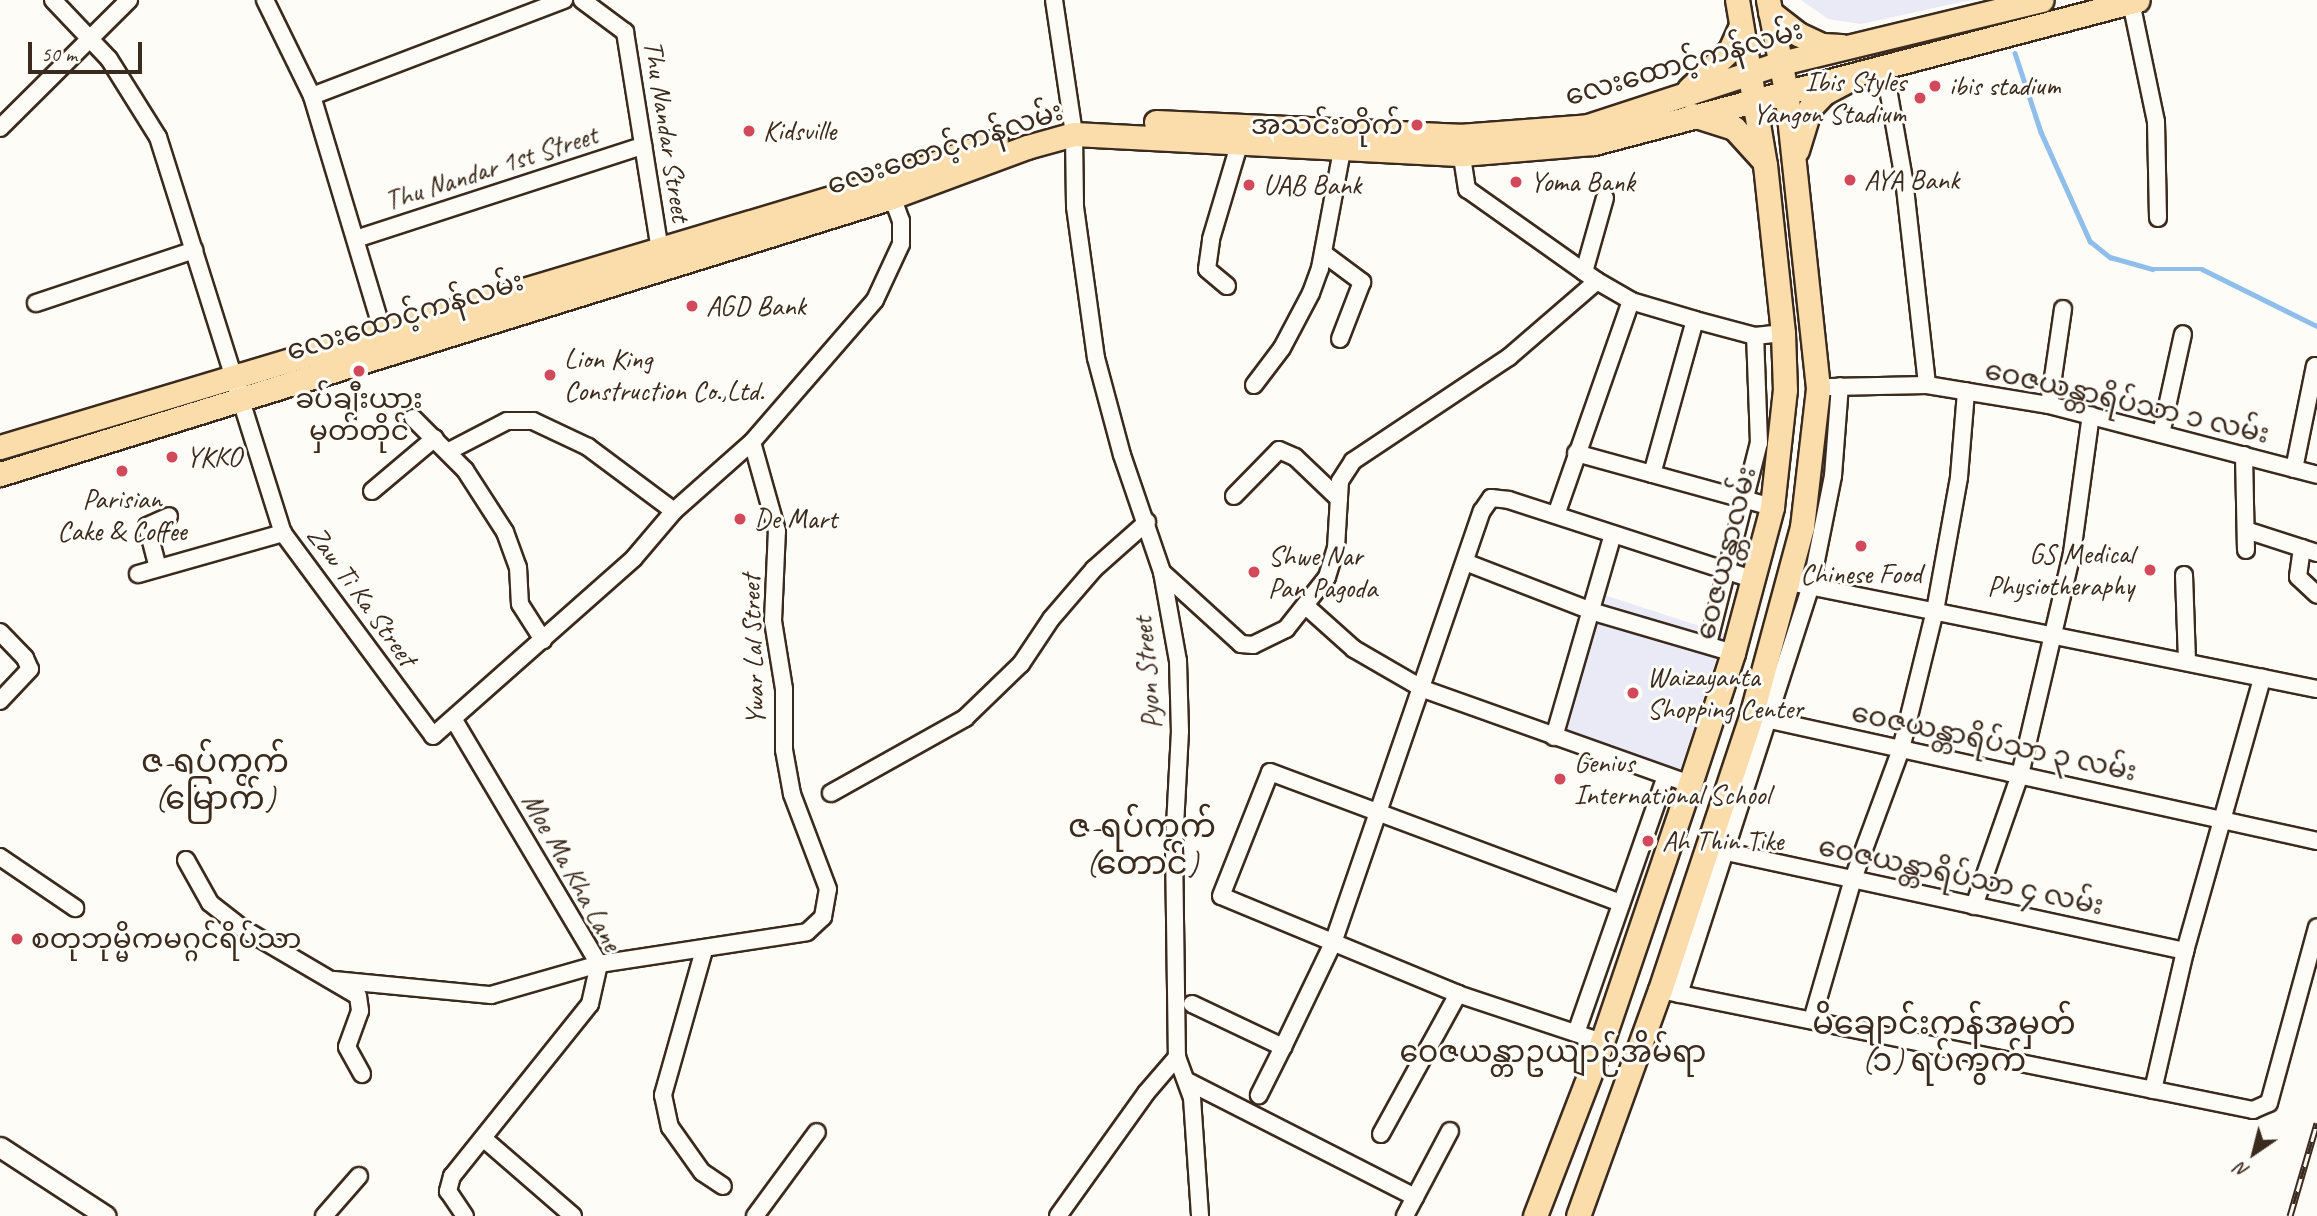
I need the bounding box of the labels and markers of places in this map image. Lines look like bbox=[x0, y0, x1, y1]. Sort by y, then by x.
place label: Ibis Styles Yangon Stadium bbox=[1752, 65, 1906, 131]
place label: ibis stadium bbox=[1949, 69, 2061, 103]
marker: ibis stadium bbox=[1927, 78, 1943, 94]
marker: Ibis Styles Yangon Stadium bbox=[1912, 90, 1928, 106]
place label: အသင်းတိုက် bbox=[1251, 108, 1403, 142]
place label: Kidsville bbox=[763, 114, 836, 148]
marker: အသင်းတိုက် bbox=[1409, 117, 1425, 133]
marker: Kidsville bbox=[741, 123, 757, 139]
place label: AYA Bank bbox=[1864, 163, 1959, 197]
place label: Yoma Bank bbox=[1530, 165, 1636, 199]
place label: UAB Bank bbox=[1263, 168, 1362, 202]
marker: AYA Bank bbox=[1842, 172, 1858, 188]
marker: Yoma Bank bbox=[1508, 174, 1524, 190]
marker: UAB Bank bbox=[1241, 177, 1257, 193]
place label: AGD Bank bbox=[706, 289, 806, 323]
marker: AGD Bank bbox=[684, 298, 700, 314]
place label: Lion King Construction Co.,Ltd. bbox=[564, 342, 764, 408]
marker: ခပ်ချီးယား မှတ်တိုင် bbox=[351, 363, 367, 379]
marker: Lion King Construction Co.,Ltd. bbox=[542, 367, 558, 383]
place label: ခပ်ချီးယား မှတ်တိုင် bbox=[295, 382, 423, 448]
place label: YKKO bbox=[186, 440, 241, 474]
marker: YKKO bbox=[164, 449, 180, 465]
marker: Parisian Cake & Coffee bbox=[114, 463, 130, 479]
place label: Parisian Cake & Coffee bbox=[57, 482, 187, 548]
place label: De Mart bbox=[754, 502, 838, 536]
marker: De Mart bbox=[732, 511, 748, 527]
place label: GS Medical Physiotheraphy bbox=[1987, 537, 2134, 603]
marker: Chinese Food bbox=[1853, 538, 1869, 554]
place label: Shwe Nar Pan Pagoda bbox=[1268, 539, 1378, 605]
place label: Chinese Food bbox=[1800, 557, 1922, 591]
marker: GS Medical Physiotheraphy bbox=[2140, 560, 2160, 580]
marker: Shwe Nar Pan Pagoda bbox=[1246, 564, 1262, 580]
place label: Waizayanta Shopping Center bbox=[1647, 660, 1803, 726]
marker: Waizayanta Shopping Center bbox=[1625, 685, 1641, 701]
place label: Genius International School bbox=[1574, 746, 1770, 812]
marker: Genius International School bbox=[1552, 771, 1568, 787]
place label: Ah Thin Tike bbox=[1662, 824, 1784, 858]
marker: Ah Thin Tike bbox=[1640, 833, 1656, 849]
place label: စတုဘုမ္မိကမဂ္ဂင်ရိပ်သာ bbox=[31, 922, 302, 956]
marker: စတုဘုမ္မိကမဂ္ဂင်ရိပ်သာ bbox=[9, 931, 25, 947]

